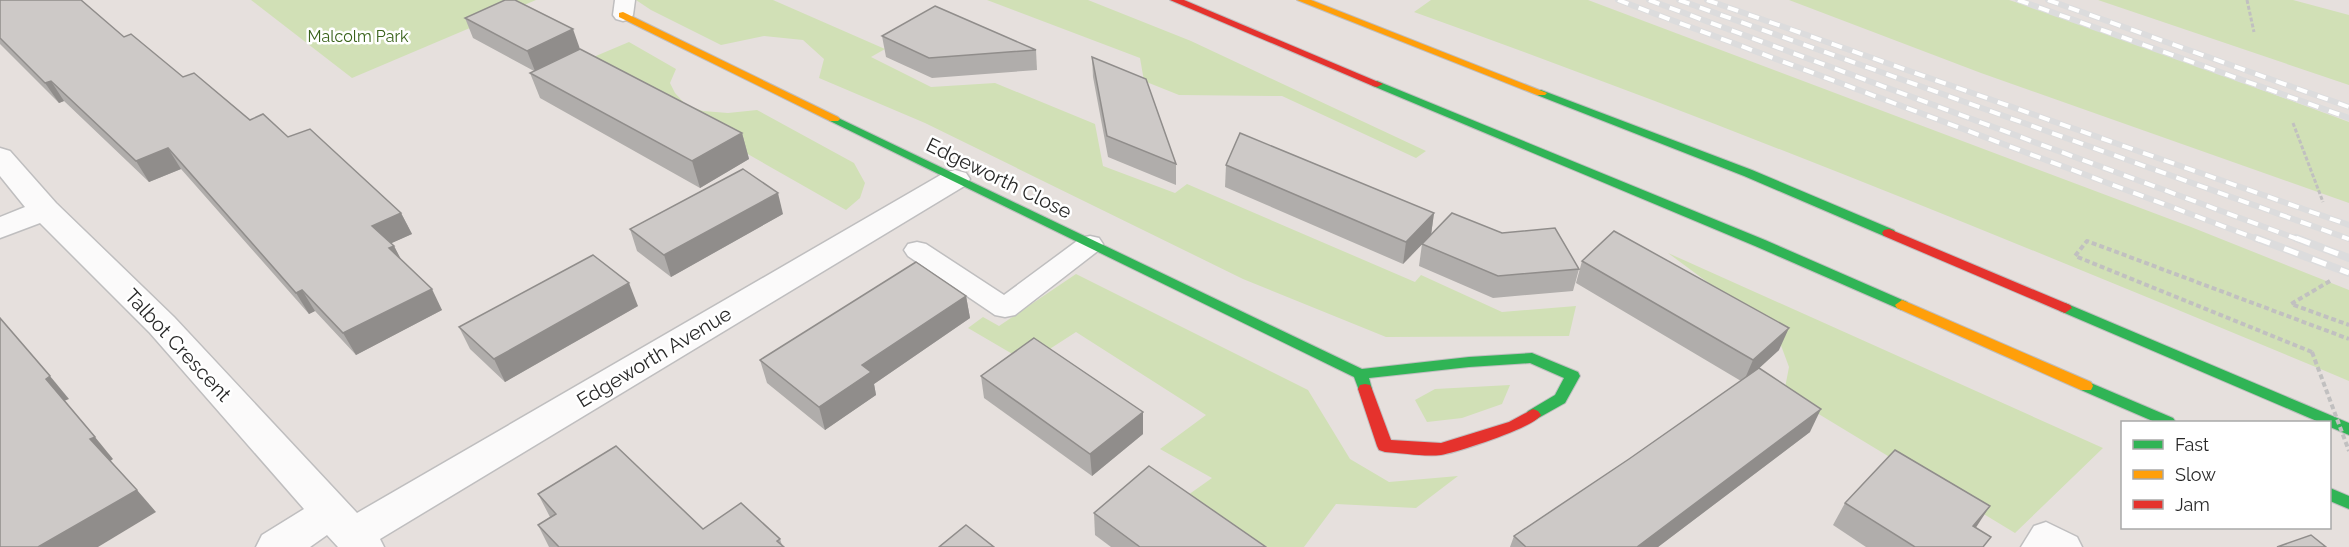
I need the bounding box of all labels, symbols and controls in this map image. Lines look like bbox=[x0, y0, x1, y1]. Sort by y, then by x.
park label: Malcolm Park bbox=[307, 27, 409, 46]
street label: Edgeworth Close bbox=[922, 132, 1076, 224]
street label: Talbot Crescent bbox=[120, 284, 236, 406]
street label: Edgeworth Avenue bbox=[572, 301, 736, 413]
legend bbox=[2121, 421, 2331, 529]
text: Fast bbox=[2175, 434, 2209, 455]
text: Slow bbox=[2175, 464, 2216, 485]
text: Jam bbox=[2175, 494, 2210, 515]

